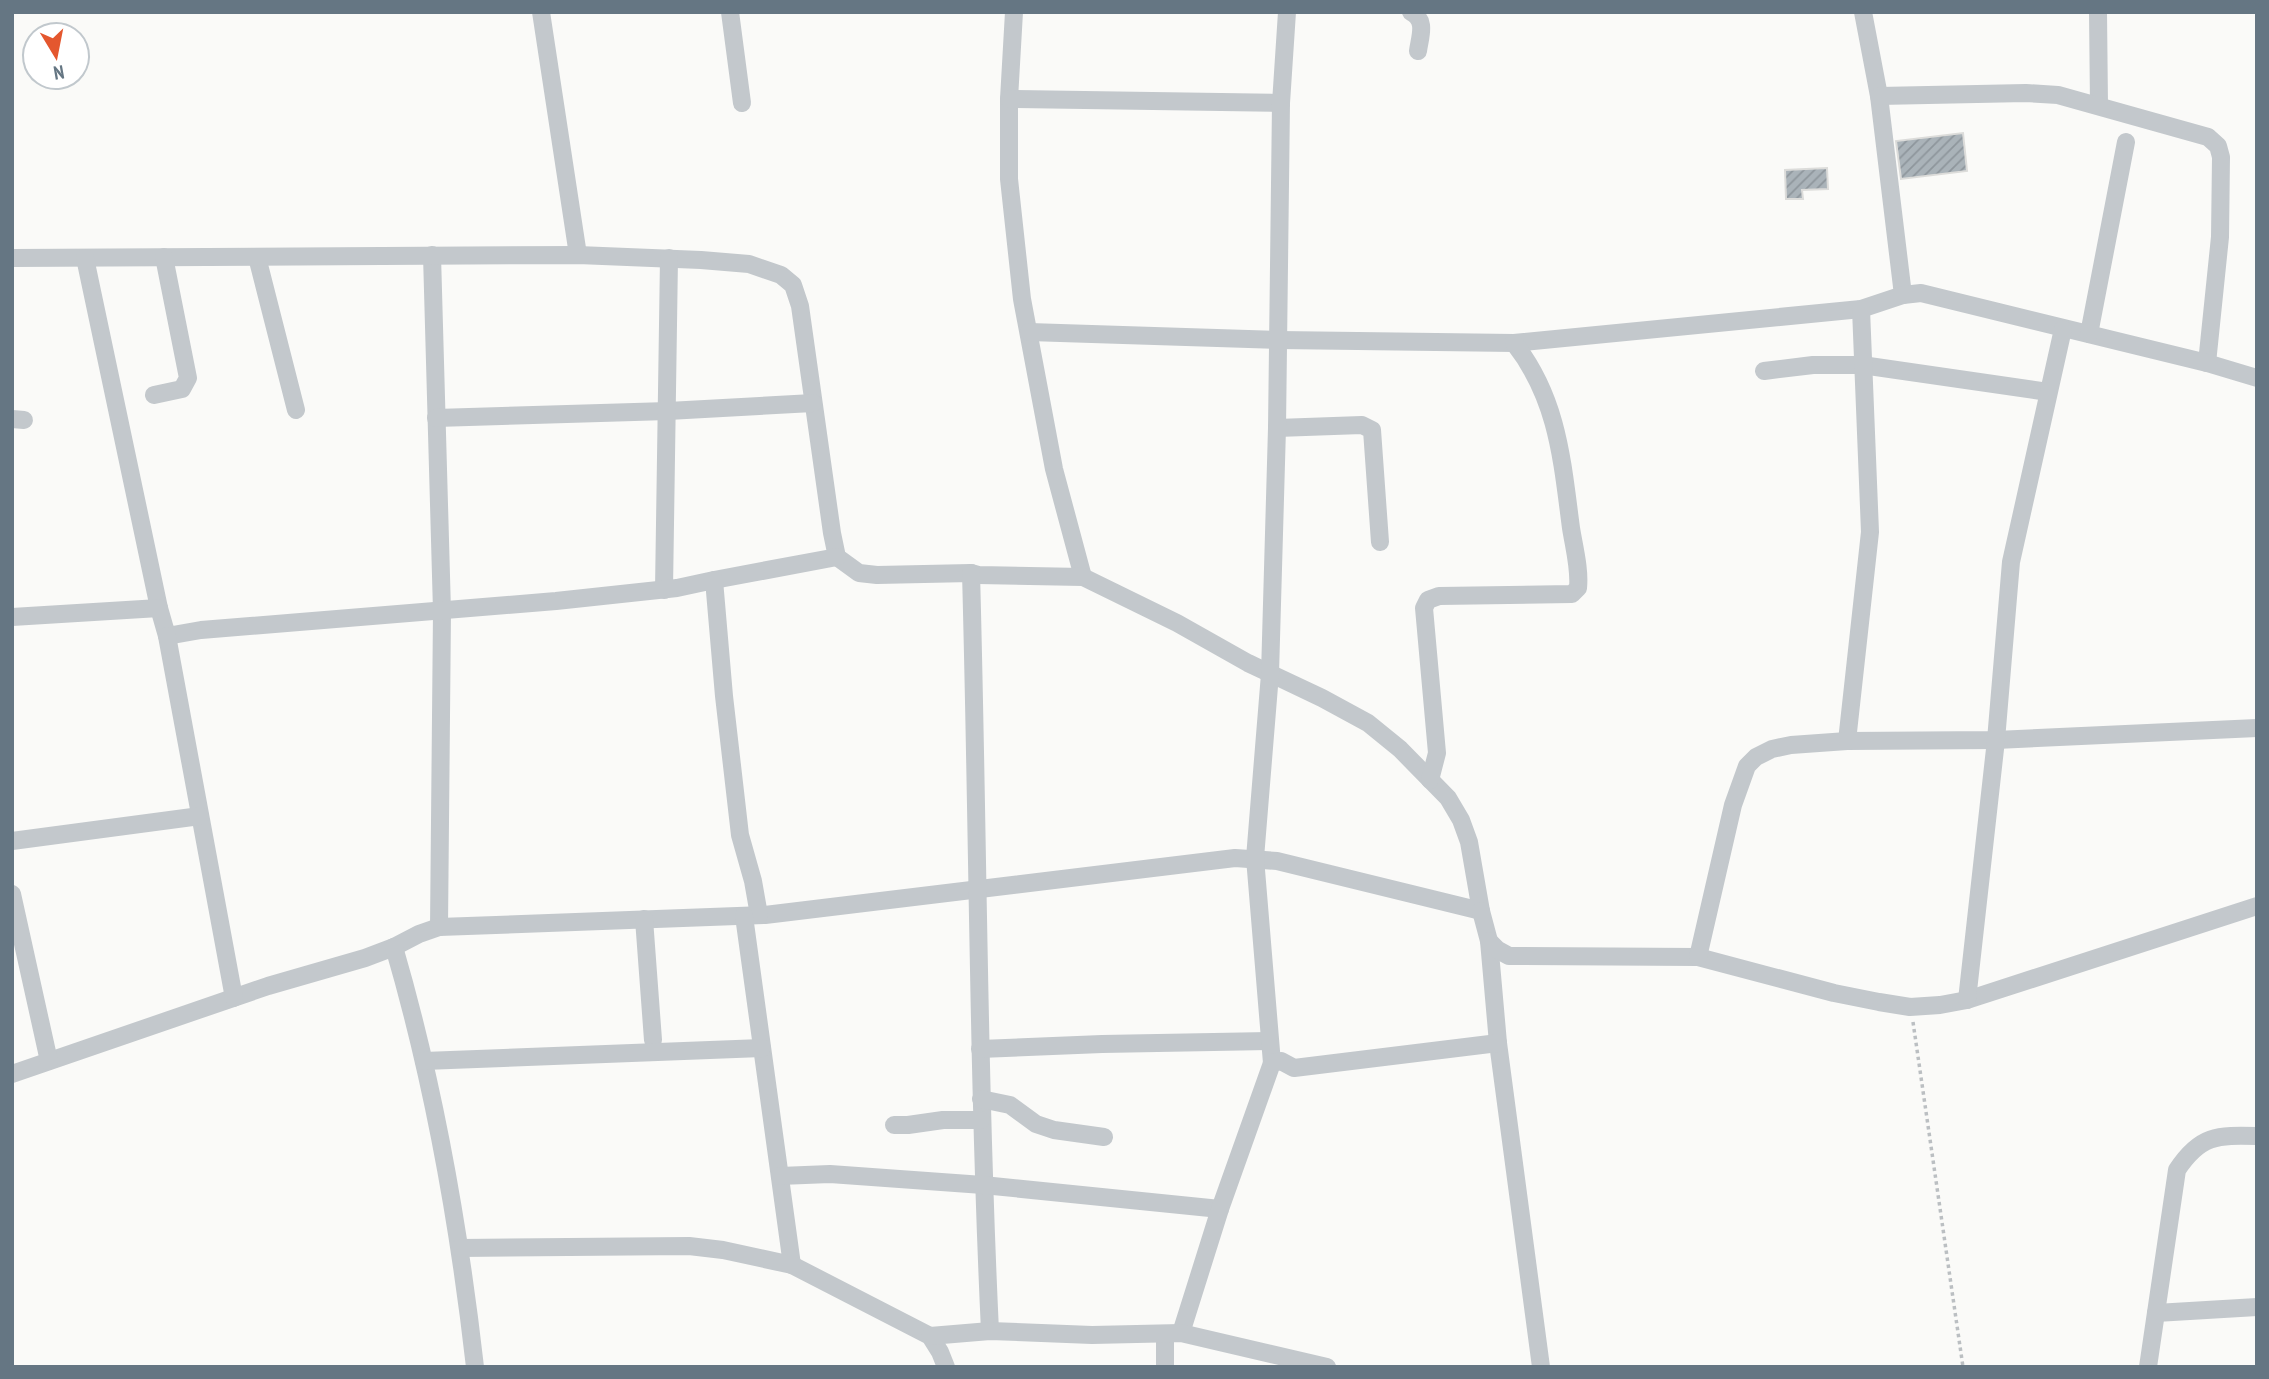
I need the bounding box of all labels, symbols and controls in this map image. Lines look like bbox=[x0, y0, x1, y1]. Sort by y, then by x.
north arrow bbox=[21, 21, 91, 91]
text: N bbox=[52, 60, 66, 85]

